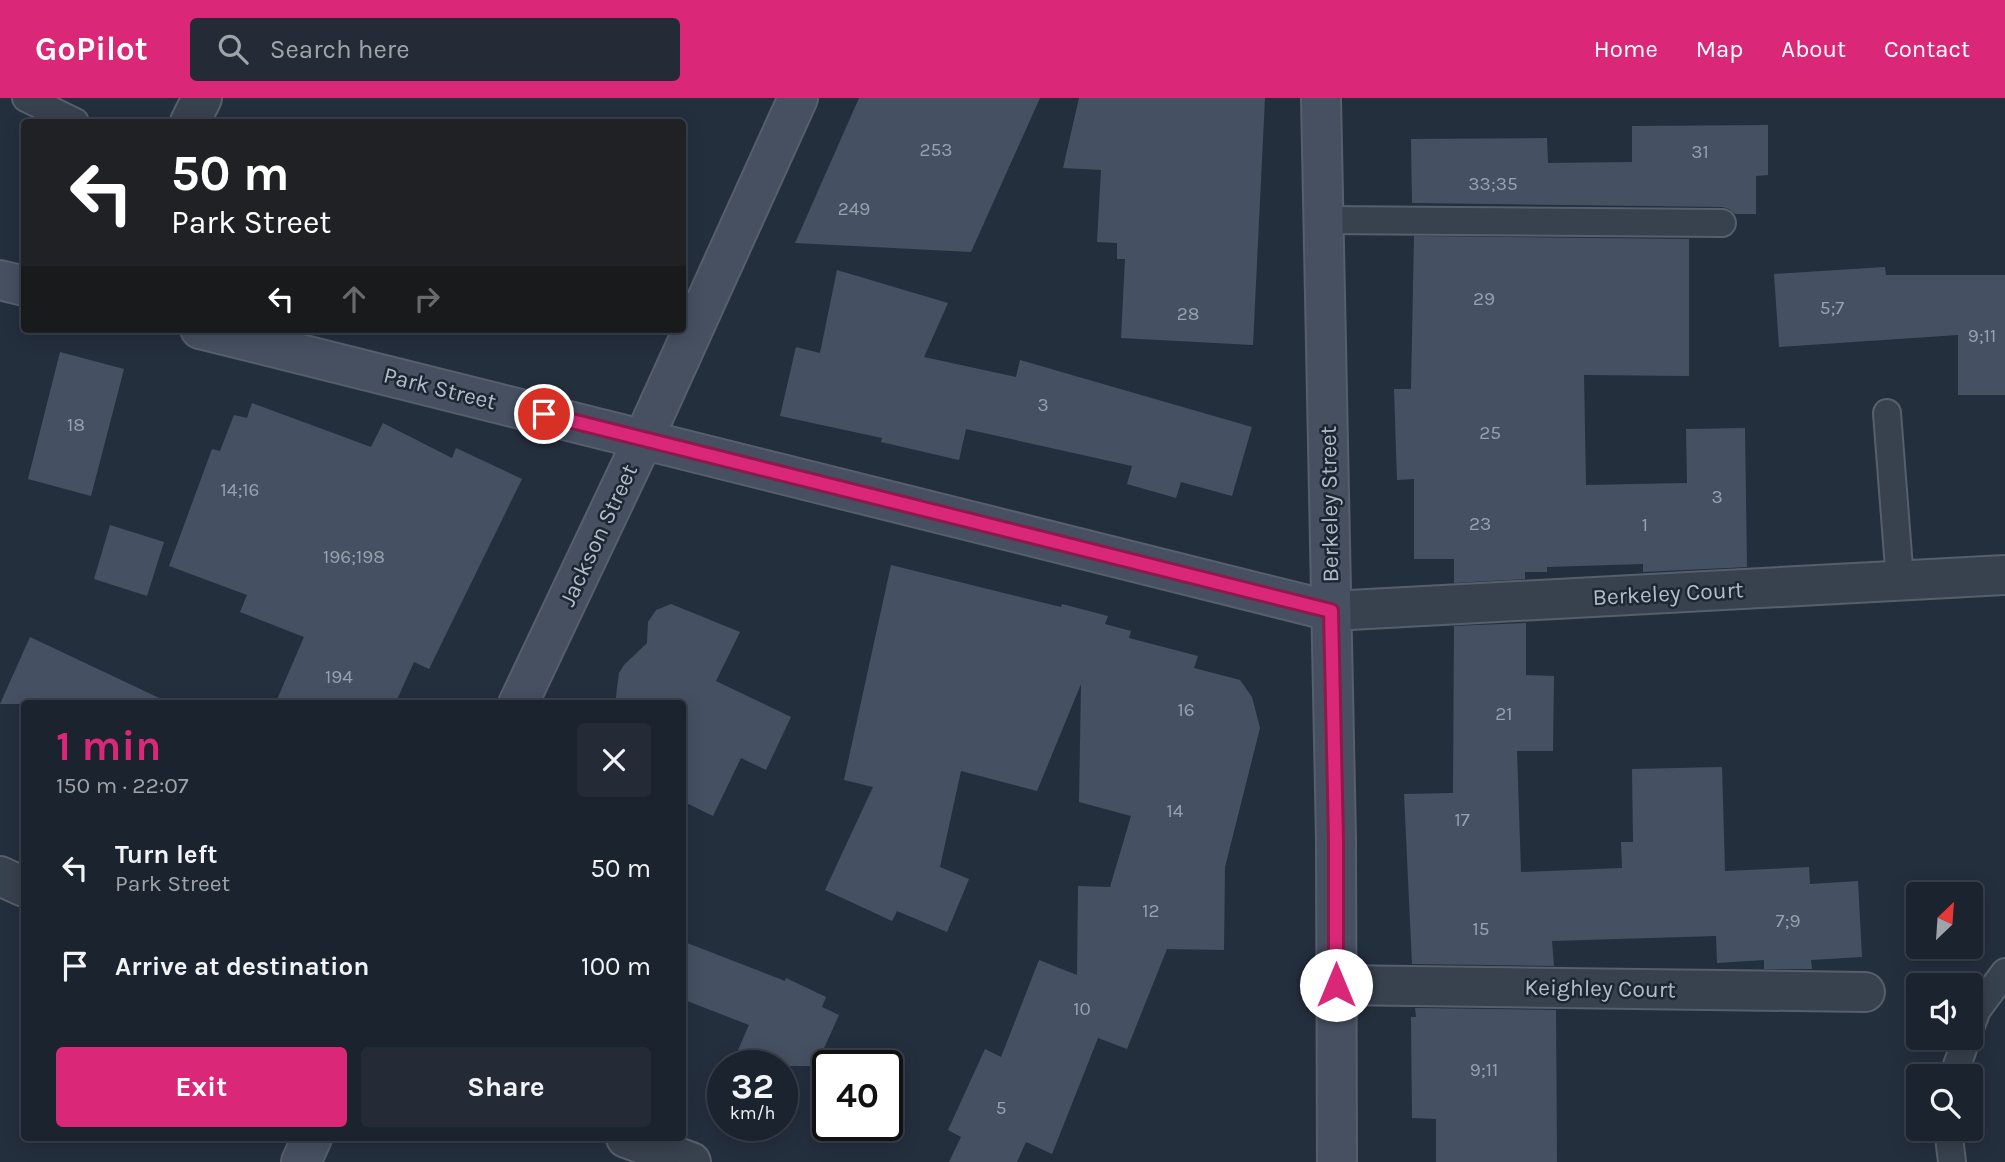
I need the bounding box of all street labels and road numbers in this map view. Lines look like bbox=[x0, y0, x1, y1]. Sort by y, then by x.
street label: Park Street bbox=[381, 361, 499, 416]
street label: Berkeley Street bbox=[1315, 425, 1344, 583]
street label: Jackson Street bbox=[554, 459, 643, 611]
street label: Berkeley Court bbox=[1592, 576, 1745, 611]
street label: Keighley Court bbox=[1524, 974, 1676, 1003]

